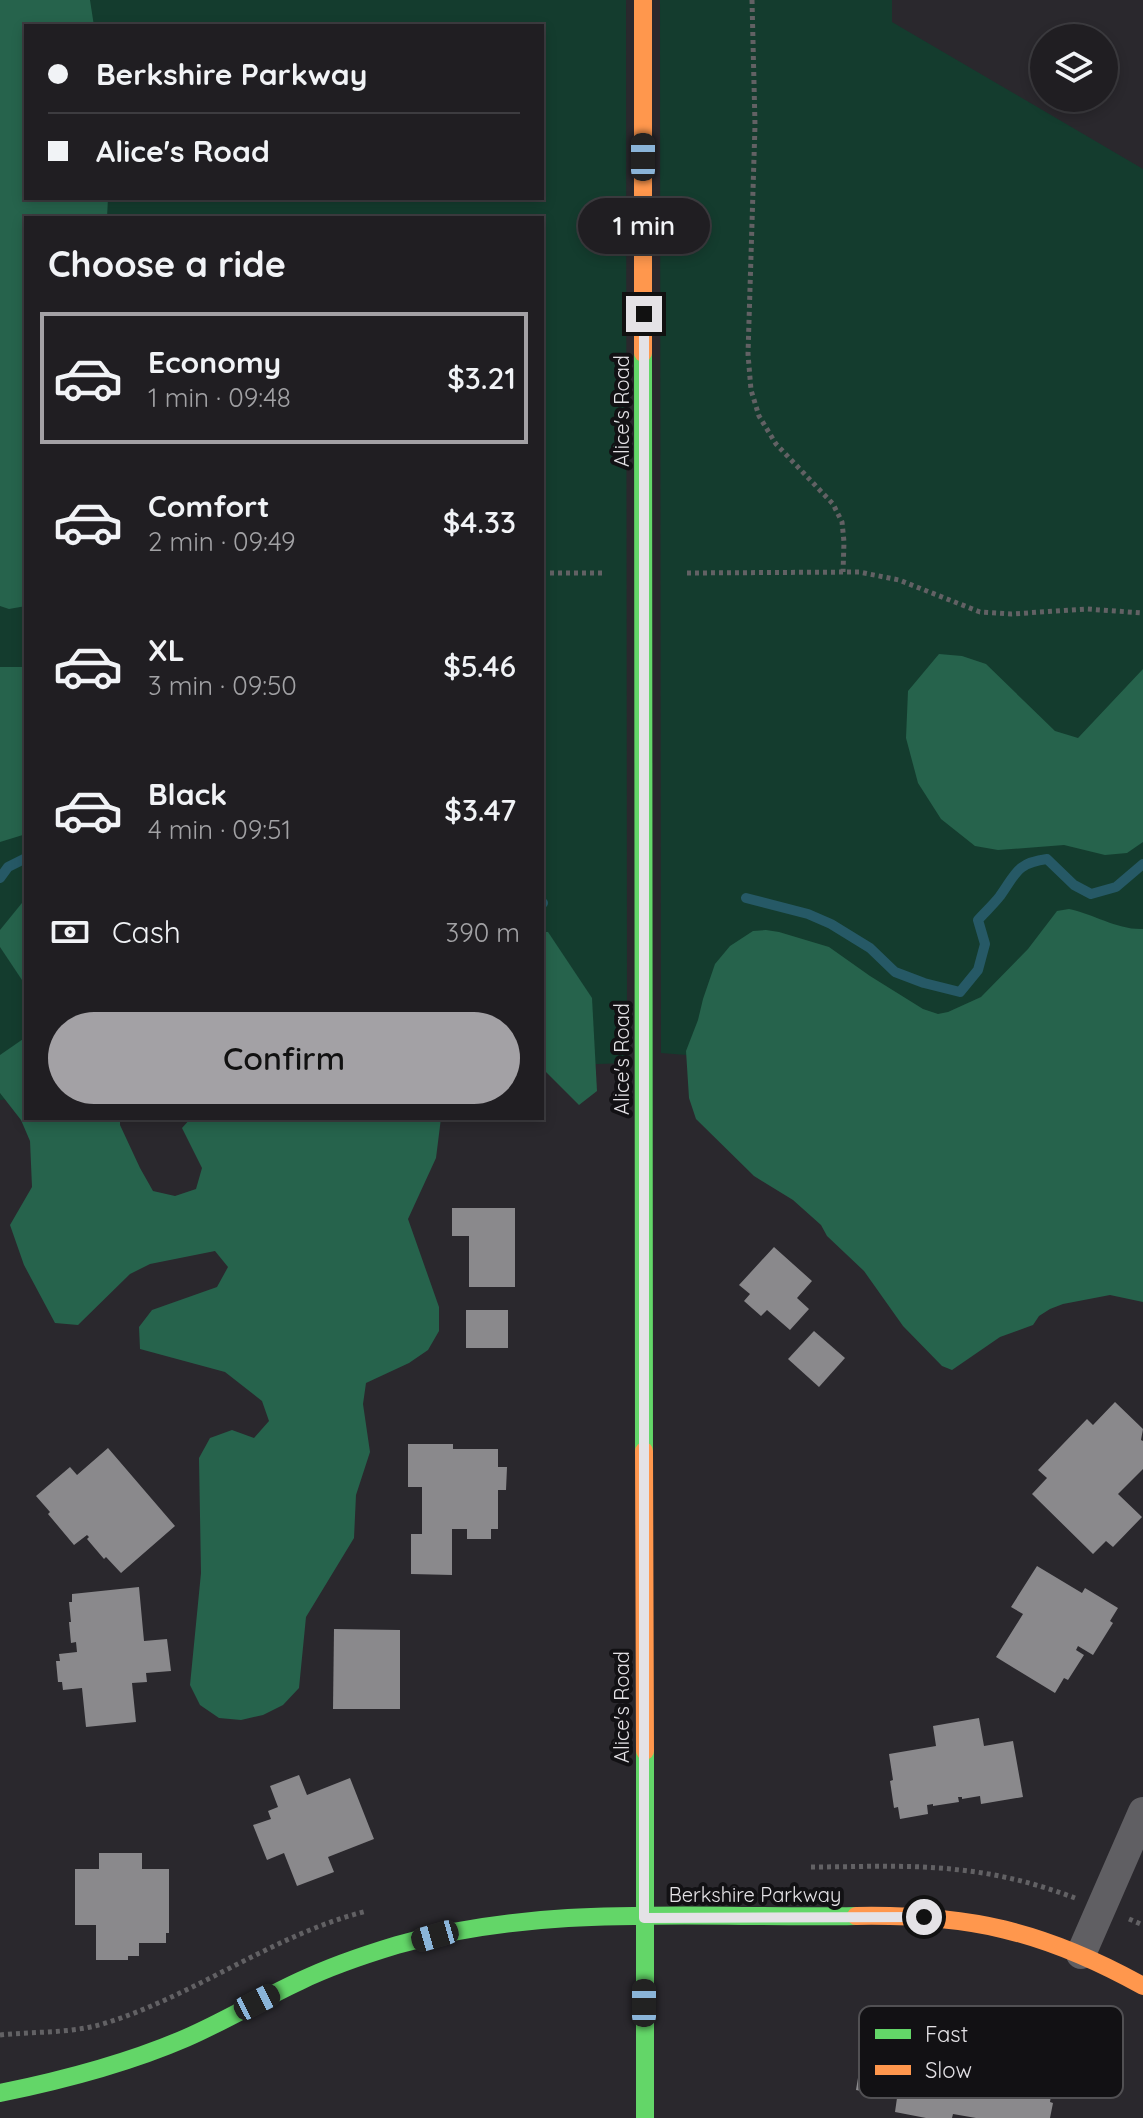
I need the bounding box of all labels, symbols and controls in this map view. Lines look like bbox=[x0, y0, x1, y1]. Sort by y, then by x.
map controls bbox=[1030, 24, 1118, 112]
button: layers bbox=[1030, 24, 1118, 112]
text: Berkshire Parkway bbox=[96, 55, 367, 93]
text: Alice's Road bbox=[96, 132, 270, 170]
car bbox=[631, 133, 655, 181]
callout: 1 min bbox=[578, 198, 710, 254]
text: 1 min bbox=[613, 209, 675, 242]
text: Choose a ride bbox=[48, 241, 286, 286]
route end bbox=[626, 296, 662, 332]
icon: car bbox=[52, 342, 124, 414]
text: Economy bbox=[148, 343, 281, 381]
street label: Alice's Road bbox=[609, 355, 634, 467]
text: $3.21 bbox=[447, 359, 516, 397]
text: 1 min · 09:48 bbox=[148, 381, 291, 414]
icon: car bbox=[52, 486, 124, 558]
text: Comfort bbox=[148, 487, 269, 525]
text: $4.33 bbox=[443, 503, 516, 541]
text: 2 min · 09:49 bbox=[148, 525, 296, 558]
icon: car bbox=[52, 630, 124, 702]
text: XL bbox=[148, 631, 185, 669]
text: $5.46 bbox=[443, 647, 516, 685]
text: 3 min · 09:50 bbox=[148, 669, 297, 702]
icon: car bbox=[52, 774, 124, 846]
text: Black bbox=[148, 775, 227, 813]
text: $3.47 bbox=[444, 791, 516, 829]
text: 4 min · 09:51 bbox=[148, 813, 291, 846]
icon: cash bbox=[48, 910, 92, 954]
text: Cash bbox=[112, 913, 181, 951]
text: 390 m bbox=[446, 916, 520, 949]
street label: Alice's Road bbox=[609, 1003, 634, 1115]
button: Confirm bbox=[48, 1012, 520, 1104]
street label: Alice's Road bbox=[609, 1651, 634, 1763]
street label: Berkshire Parkway bbox=[669, 1882, 841, 1907]
route start bbox=[906, 1899, 942, 1935]
car bbox=[409, 1918, 461, 1954]
car bbox=[632, 1979, 656, 2027]
car bbox=[230, 1980, 284, 2024]
legend bbox=[859, 2006, 1123, 2098]
text: Fast bbox=[925, 2020, 968, 2048]
text: Slow bbox=[925, 2056, 972, 2084]

